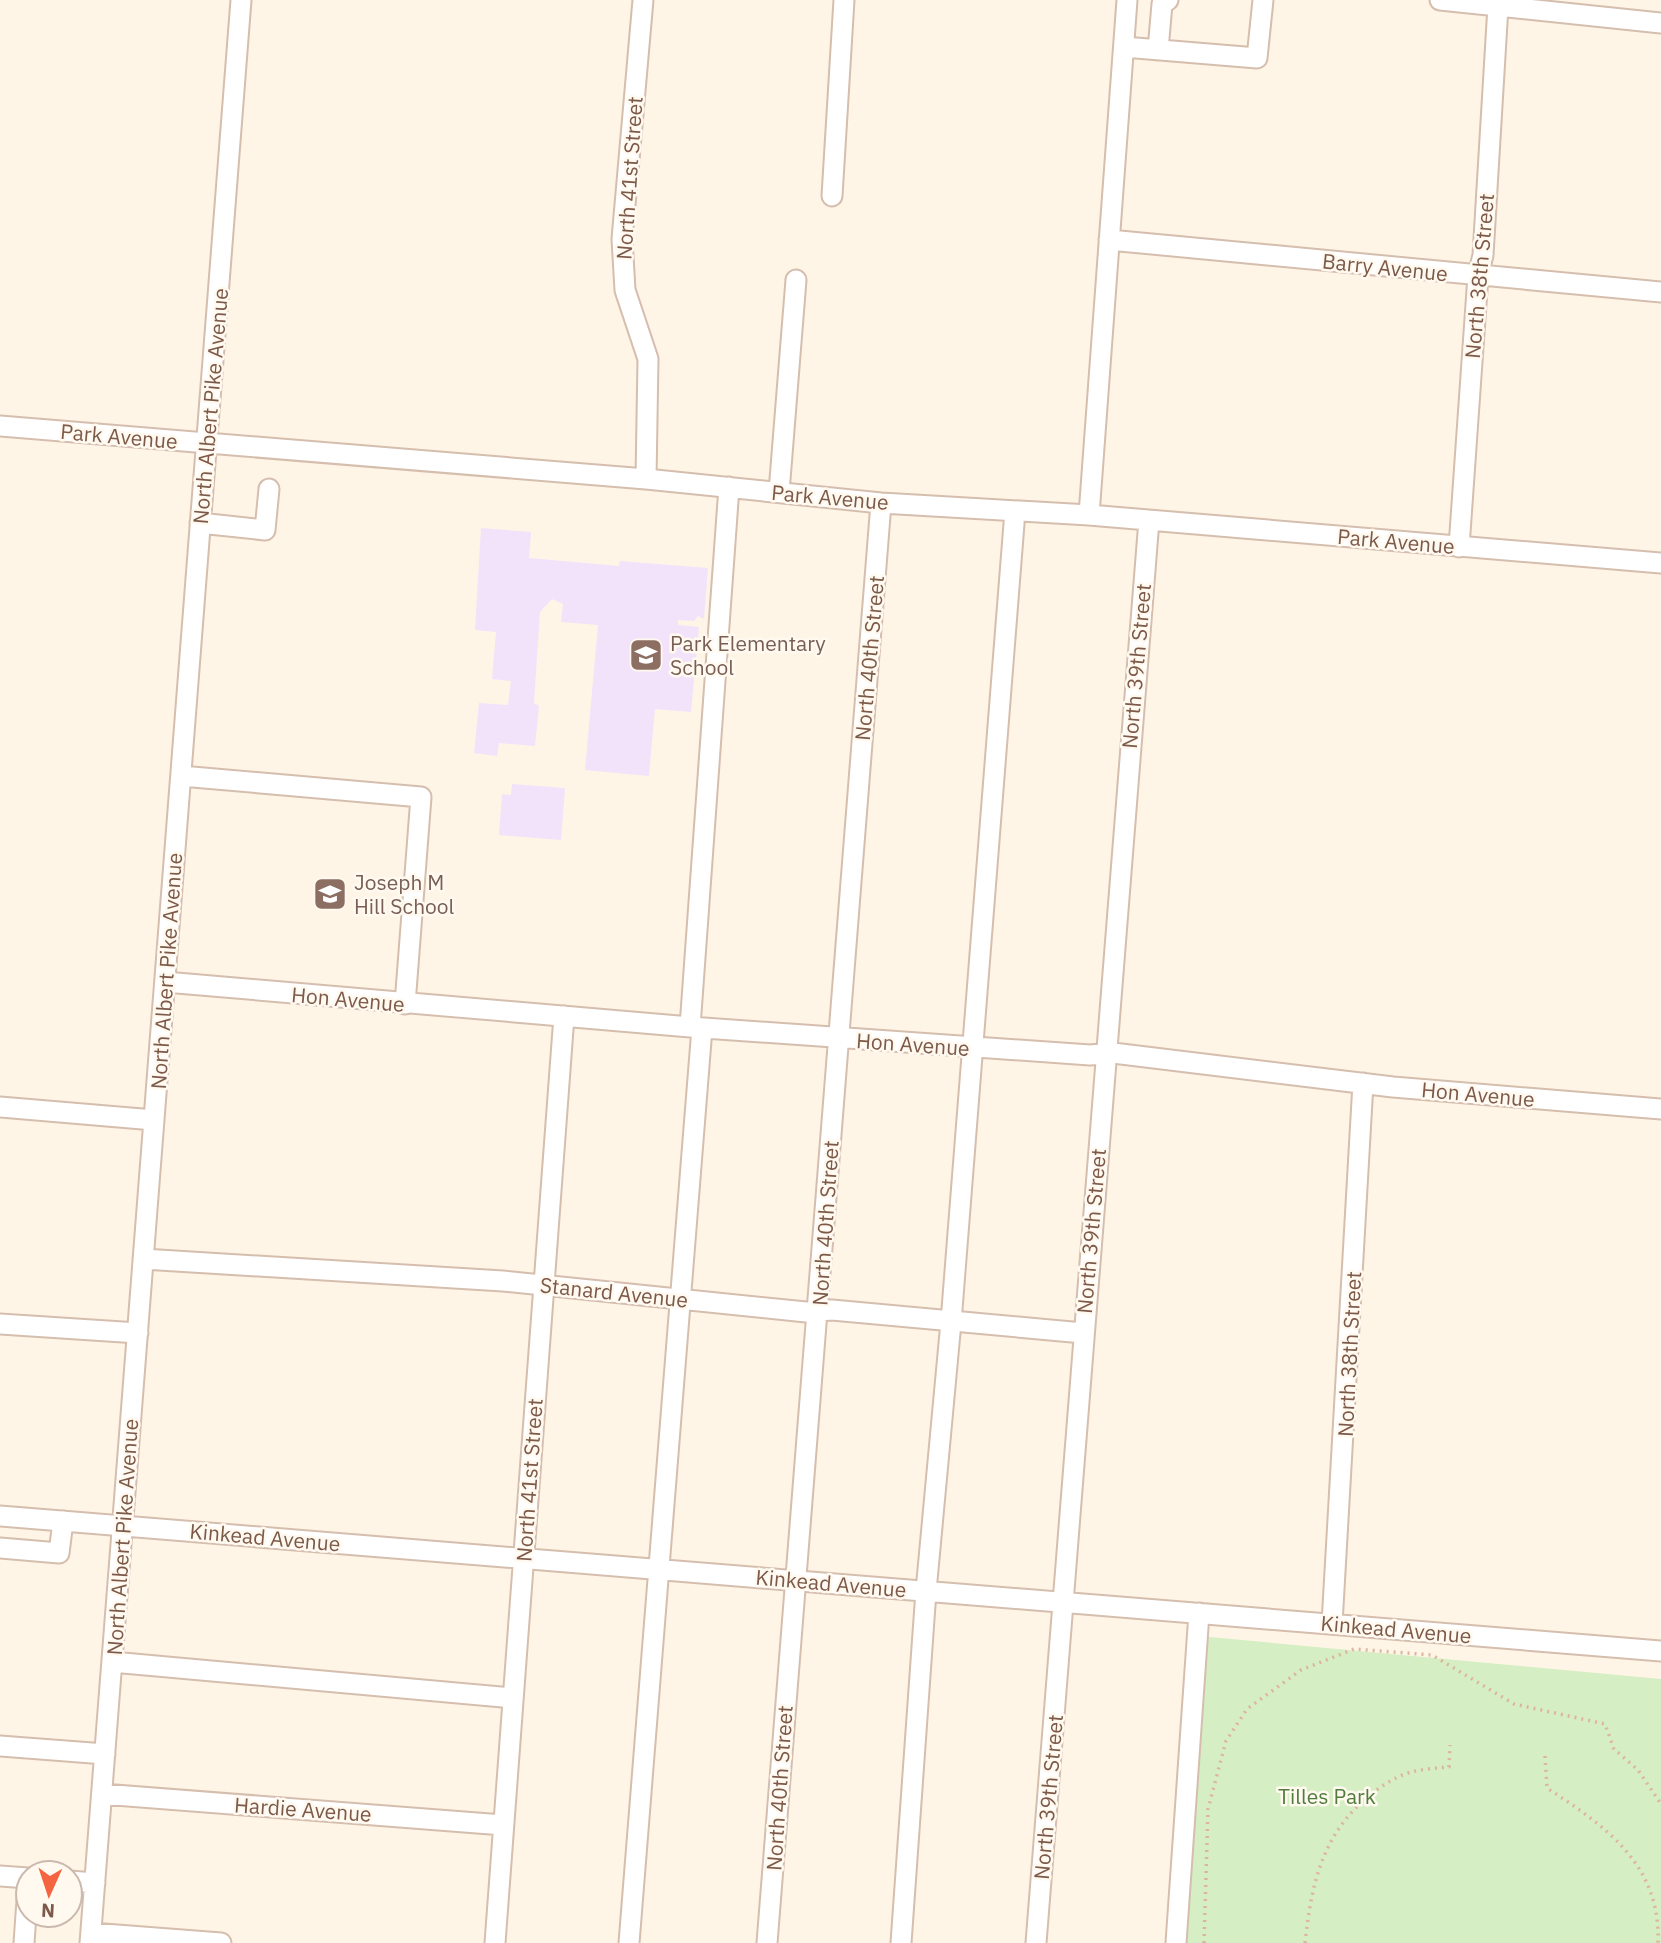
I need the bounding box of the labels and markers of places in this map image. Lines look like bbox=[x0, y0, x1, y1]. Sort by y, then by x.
place label: Park Elementary School bbox=[670, 629, 826, 681]
school or university icon: Park Elementary School bbox=[627, 636, 665, 674]
place label: Joseph M Hill School bbox=[354, 868, 455, 920]
school or university icon: Joseph M Hill School bbox=[311, 875, 349, 913]

